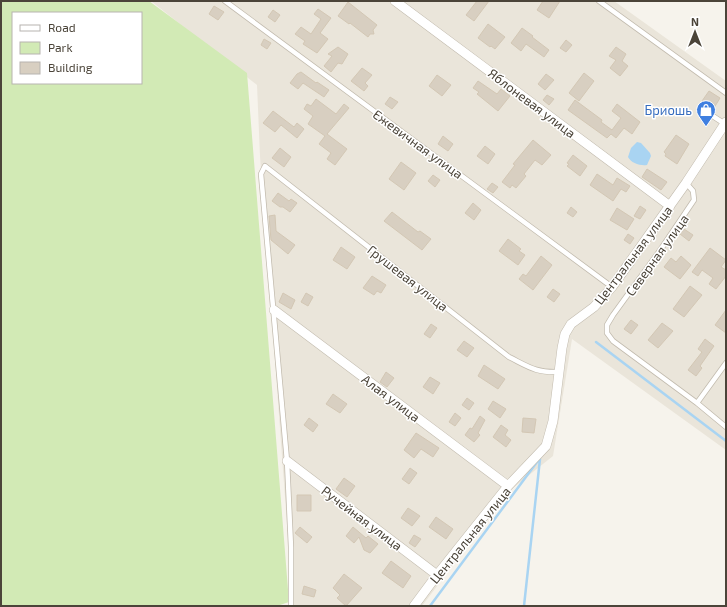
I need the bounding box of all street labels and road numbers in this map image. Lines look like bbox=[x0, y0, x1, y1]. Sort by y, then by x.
street label: Яблоневая улица bbox=[485, 65, 579, 141]
street label: Ежевичная улица bbox=[370, 106, 466, 182]
street label: Центральная улица bbox=[591, 202, 675, 308]
street label: Северная улица bbox=[622, 211, 692, 299]
street label: Грушевая улица bbox=[364, 242, 452, 314]
street label: Алая улица bbox=[359, 371, 423, 425]
street label: Ручейная улица bbox=[318, 482, 406, 554]
street label: Центральная улица bbox=[426, 483, 514, 587]

